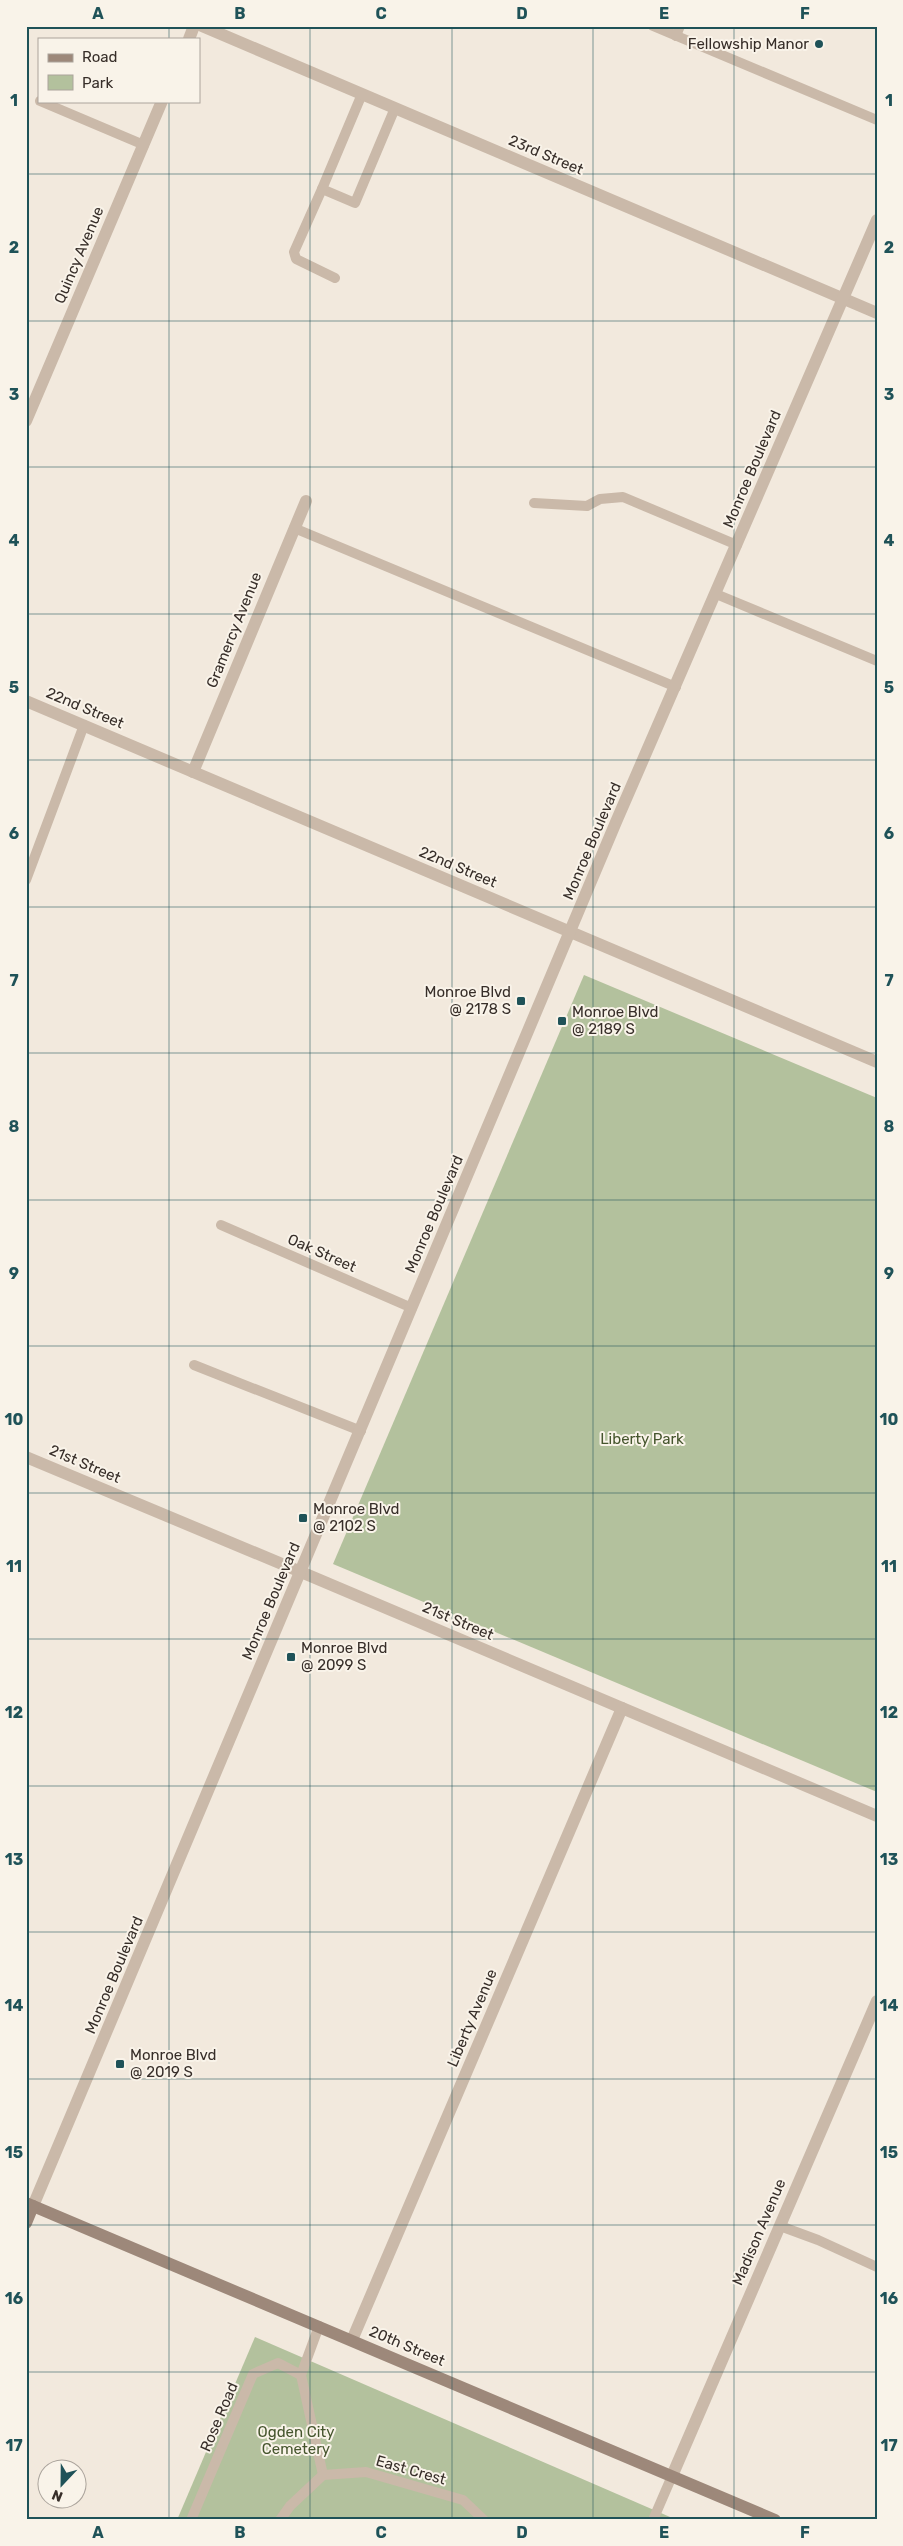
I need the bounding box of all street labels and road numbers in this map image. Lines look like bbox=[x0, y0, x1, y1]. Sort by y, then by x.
street label: 23rd Street bbox=[506, 131, 586, 179]
street label: Quincy Avenue bbox=[50, 204, 108, 306]
street label: Monroe Boulevard bbox=[719, 407, 785, 531]
street label: Gramercy Avenue bbox=[203, 570, 265, 690]
street label: 22nd Street bbox=[43, 684, 127, 732]
street label: Monroe Boulevard bbox=[559, 779, 625, 903]
street label: 22nd Street bbox=[416, 843, 500, 891]
street label: Monroe Boulevard bbox=[401, 1152, 467, 1276]
street label: Oak Street bbox=[285, 1230, 359, 1276]
street label: 21st Street bbox=[47, 1441, 124, 1487]
street label: Monroe Boulevard bbox=[238, 1539, 304, 1663]
street label: 21st Street bbox=[420, 1598, 497, 1644]
street label: Monroe Boulevard bbox=[81, 1913, 147, 2037]
street label: Liberty Avenue bbox=[443, 1966, 501, 2070]
street label: Madison Avenue bbox=[728, 2176, 790, 2288]
street label: 20th Street bbox=[366, 2322, 448, 2370]
street label: Rose Road bbox=[196, 2380, 242, 2454]
street label: East Crest bbox=[374, 2451, 448, 2489]

